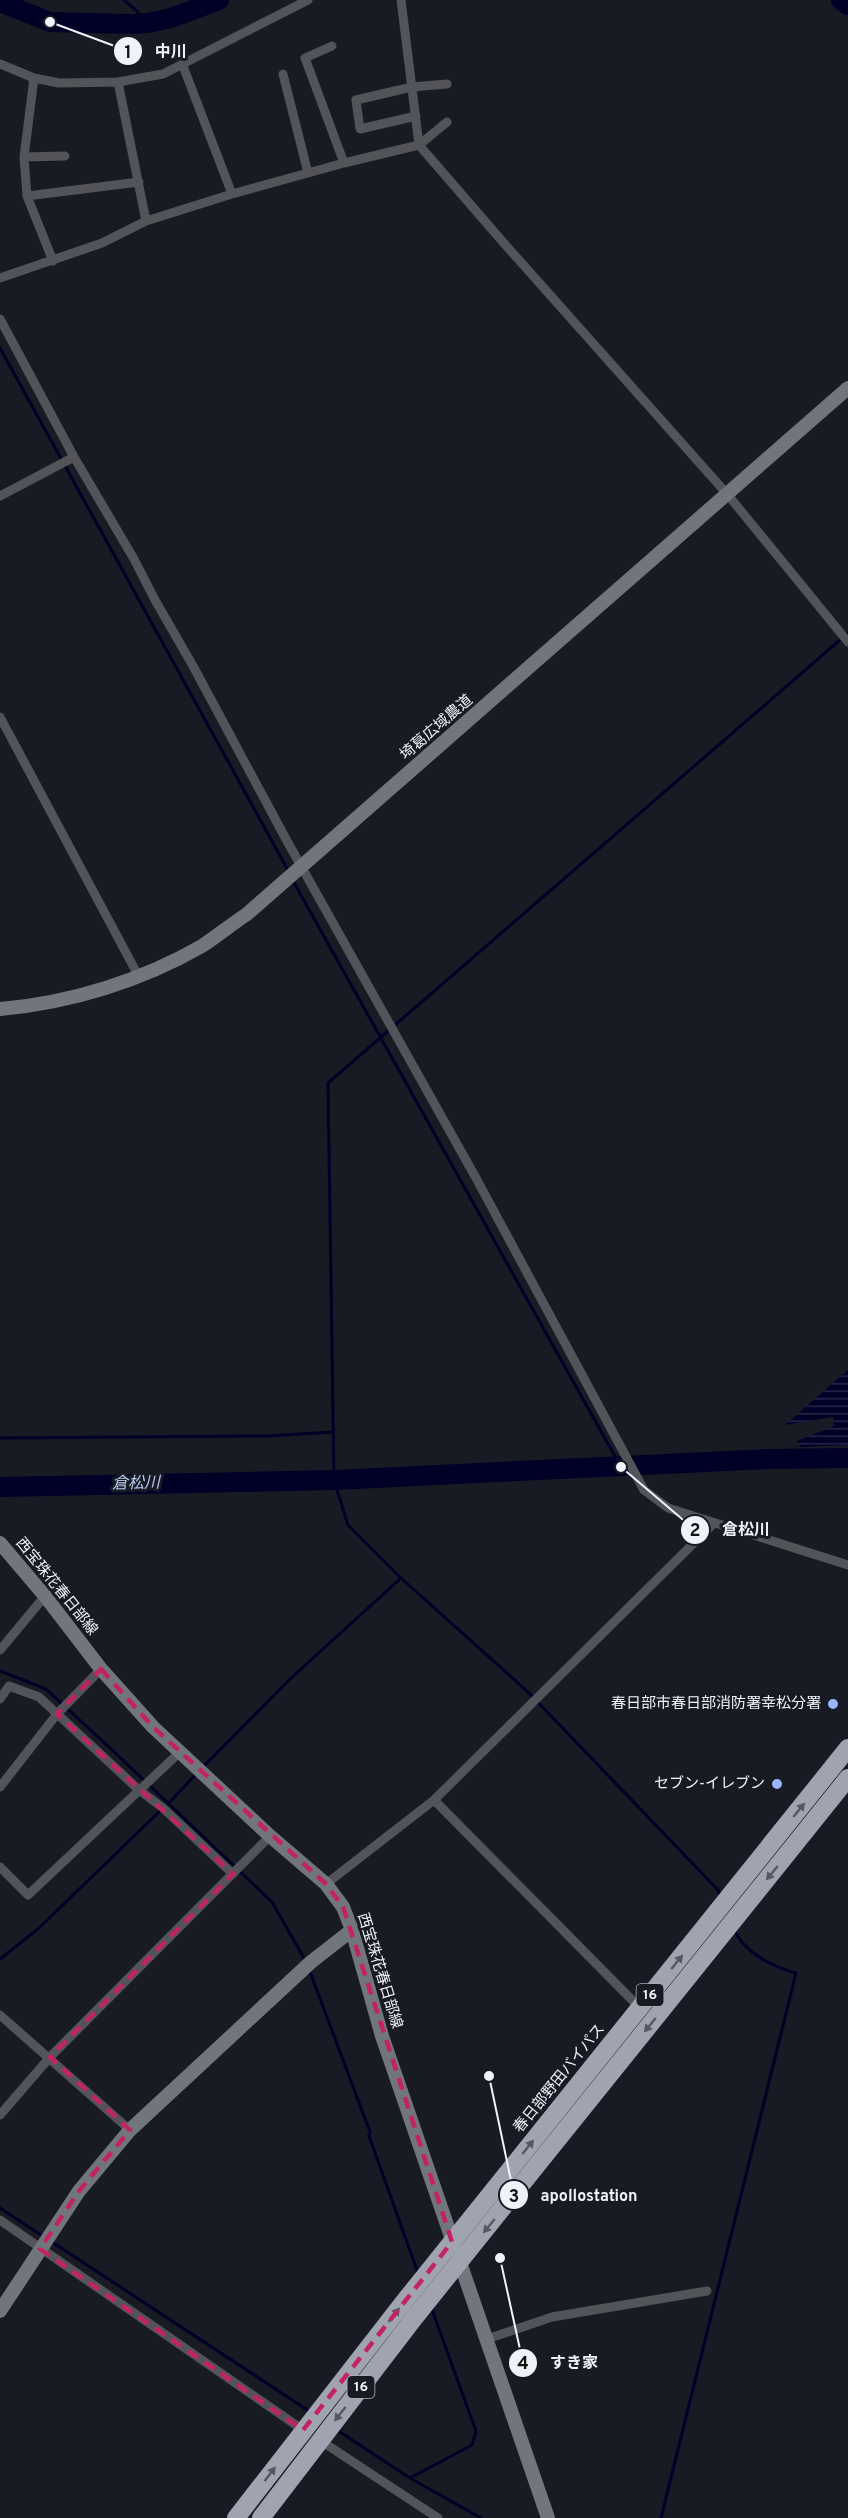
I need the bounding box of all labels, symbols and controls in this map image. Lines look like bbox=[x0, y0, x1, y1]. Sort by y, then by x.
callout: 中川 bbox=[113, 34, 199, 68]
text: 1 bbox=[124, 42, 132, 65]
text: 中川 bbox=[155, 43, 187, 63]
street label: 埼葛広域農道 bbox=[397, 691, 477, 765]
water label: 倉松川 bbox=[112, 1474, 162, 1494]
callout: 倉松川 bbox=[680, 1513, 782, 1547]
text: 2 bbox=[689, 1520, 701, 1543]
text: 倉松川 bbox=[722, 1521, 770, 1541]
street label: 西宝珠花春日部線 bbox=[11, 1534, 101, 1640]
place label: 春日部市春日部消防署幸松分署 bbox=[611, 1695, 821, 1714]
marker: 春日部市春日部消防署幸松分署 bbox=[826, 1697, 840, 1711]
place label: セブン-イレブン bbox=[654, 1775, 765, 1794]
marker: セブン-イレブン bbox=[770, 1777, 784, 1791]
one-way arrow bbox=[792, 1802, 805, 1818]
one-way arrow bbox=[766, 1865, 779, 1880]
street label: 西宝珠花春日部線 bbox=[352, 1911, 406, 2031]
one-way arrow bbox=[670, 1954, 683, 1970]
road number: 16 bbox=[636, 1984, 664, 2006]
one-way arrow bbox=[643, 2017, 656, 2033]
street label: 春日部野田バイパス bbox=[510, 2021, 610, 2137]
one-way arrow bbox=[522, 2139, 535, 2155]
callout: apollostation bbox=[499, 2178, 650, 2212]
text: 3 bbox=[509, 2186, 519, 2209]
text: apollostation bbox=[540, 2187, 638, 2207]
one-way arrow bbox=[483, 2218, 495, 2233]
one-way arrow bbox=[388, 2307, 400, 2322]
callout: すき家 bbox=[508, 2346, 610, 2380]
text: 4 bbox=[517, 2353, 529, 2376]
text: すき家 bbox=[550, 2354, 598, 2374]
road number: 16 bbox=[348, 2376, 374, 2398]
one-way arrow bbox=[334, 2406, 347, 2422]
one-way arrow bbox=[263, 2466, 275, 2481]

